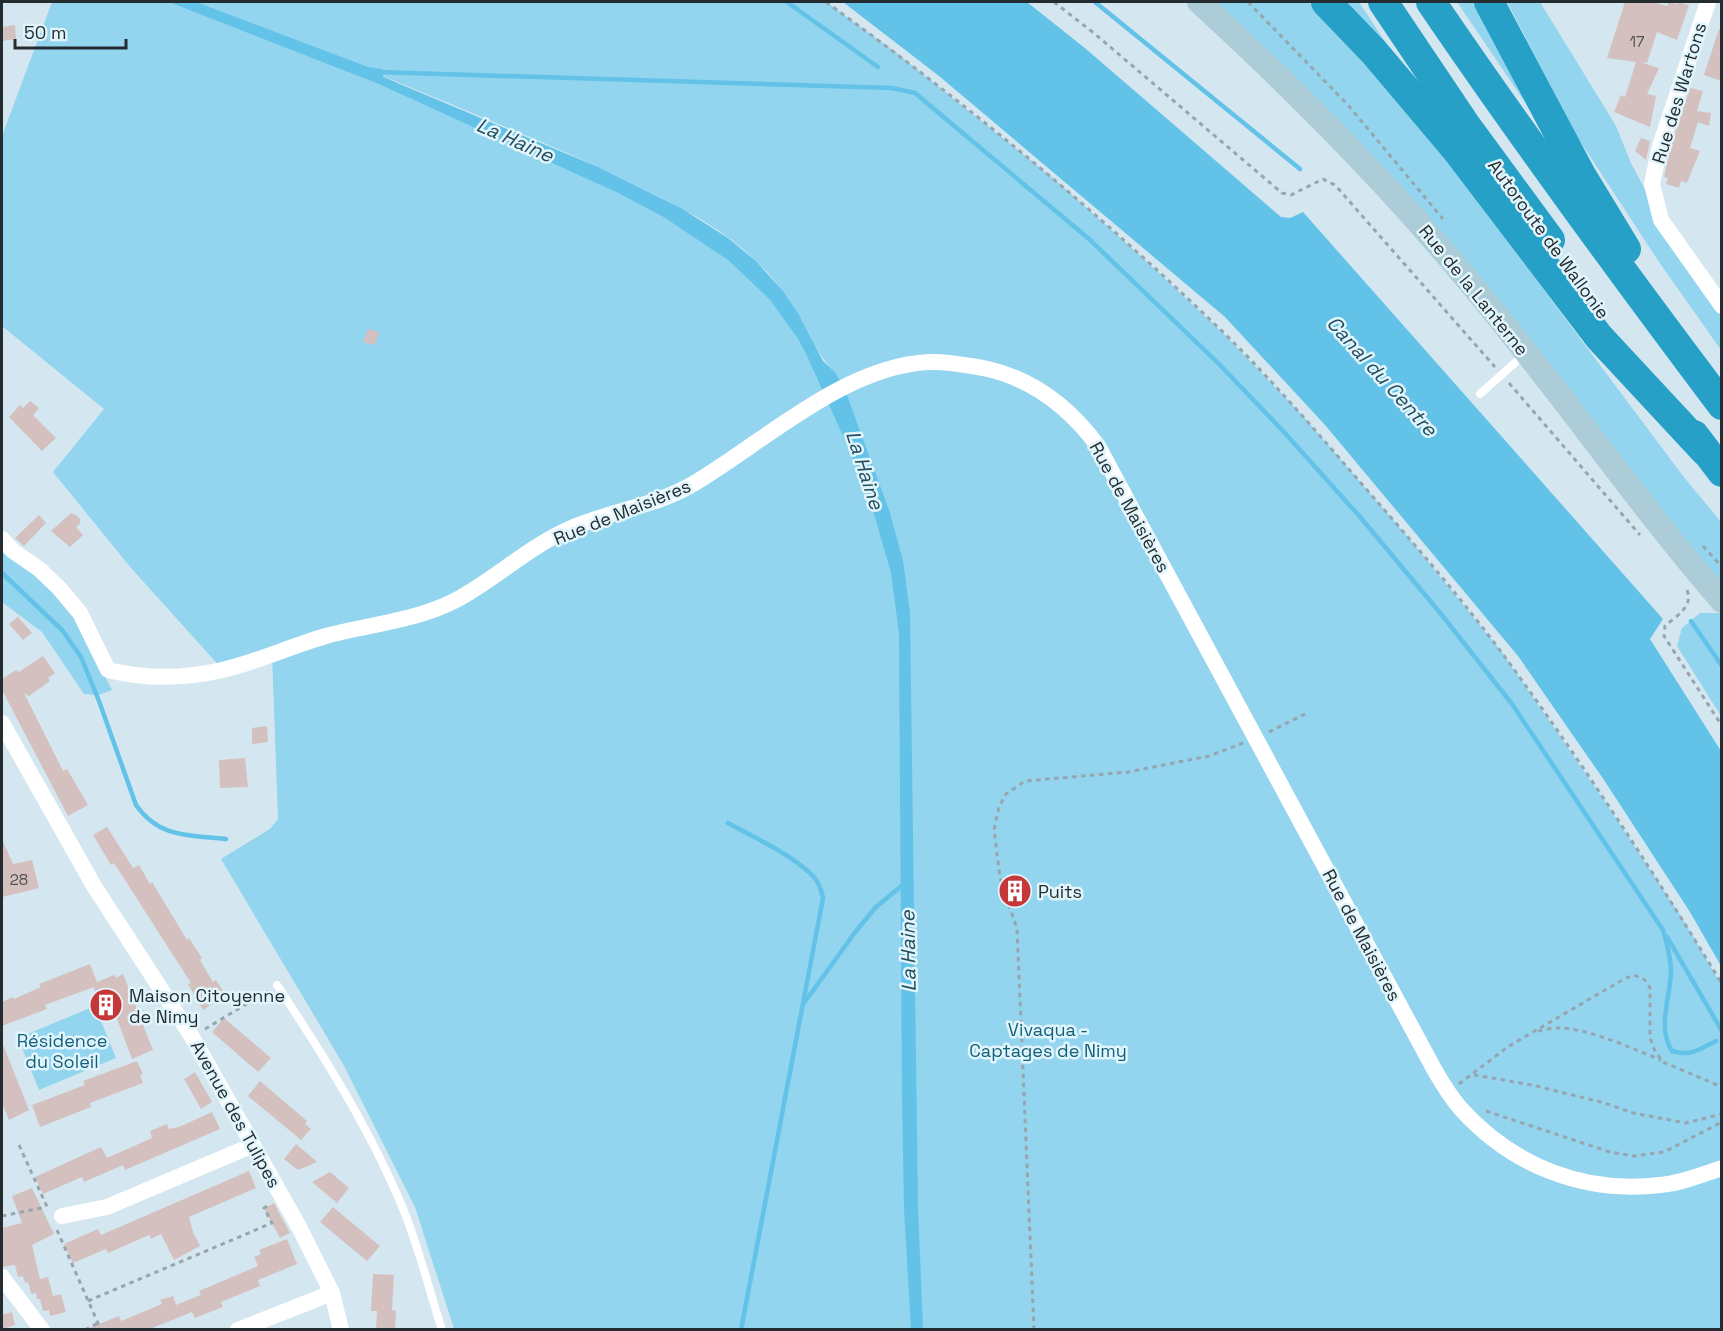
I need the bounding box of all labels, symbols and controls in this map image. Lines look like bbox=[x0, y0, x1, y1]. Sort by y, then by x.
scale bar bbox=[15, 12, 126, 50]
street label: Rue des Wartons bbox=[1647, 20, 1711, 166]
text: 50 m bbox=[24, 21, 66, 44]
house number: 17 bbox=[1630, 32, 1644, 51]
water label: La Haine bbox=[473, 112, 558, 169]
street label: Autoroute de Wallonie bbox=[1483, 155, 1615, 323]
street label: Rue de la Lanterne bbox=[1414, 220, 1534, 360]
water label: Canal du Centre bbox=[1321, 310, 1444, 443]
water label: La Haine bbox=[840, 427, 890, 514]
street label: Rue de Maisières bbox=[1085, 438, 1175, 576]
street label: Rue de Maisières bbox=[550, 474, 694, 550]
street label: Rue de Maisières bbox=[1318, 865, 1406, 1005]
house number: 28 bbox=[10, 870, 28, 889]
building icon: Puits bbox=[997, 873, 1033, 909]
place label: Puits bbox=[1038, 880, 1082, 903]
water label: La Haine bbox=[894, 909, 922, 992]
place label: Maison Citoyenne de Nimy bbox=[129, 984, 285, 1028]
building icon: Maison Citoyenne de Nimy bbox=[88, 987, 124, 1023]
park label: Vivaqua - Captages de Nimy bbox=[969, 1018, 1127, 1062]
park label: Résidence du Soleil bbox=[17, 1029, 107, 1073]
street label: Avenue des Tulipes bbox=[186, 1036, 286, 1192]

